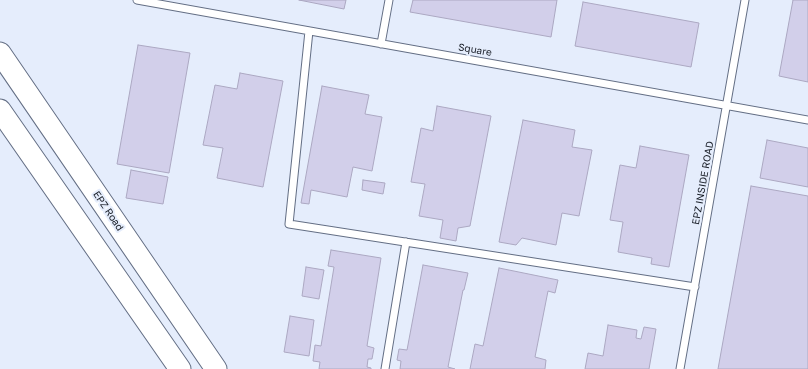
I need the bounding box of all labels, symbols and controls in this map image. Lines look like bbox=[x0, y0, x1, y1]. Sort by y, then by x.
street label: Square bbox=[457, 41, 493, 59]
street label: EPZ INSIDE ROAD bbox=[690, 140, 716, 226]
street label: EPZ Road bbox=[90, 189, 126, 233]

